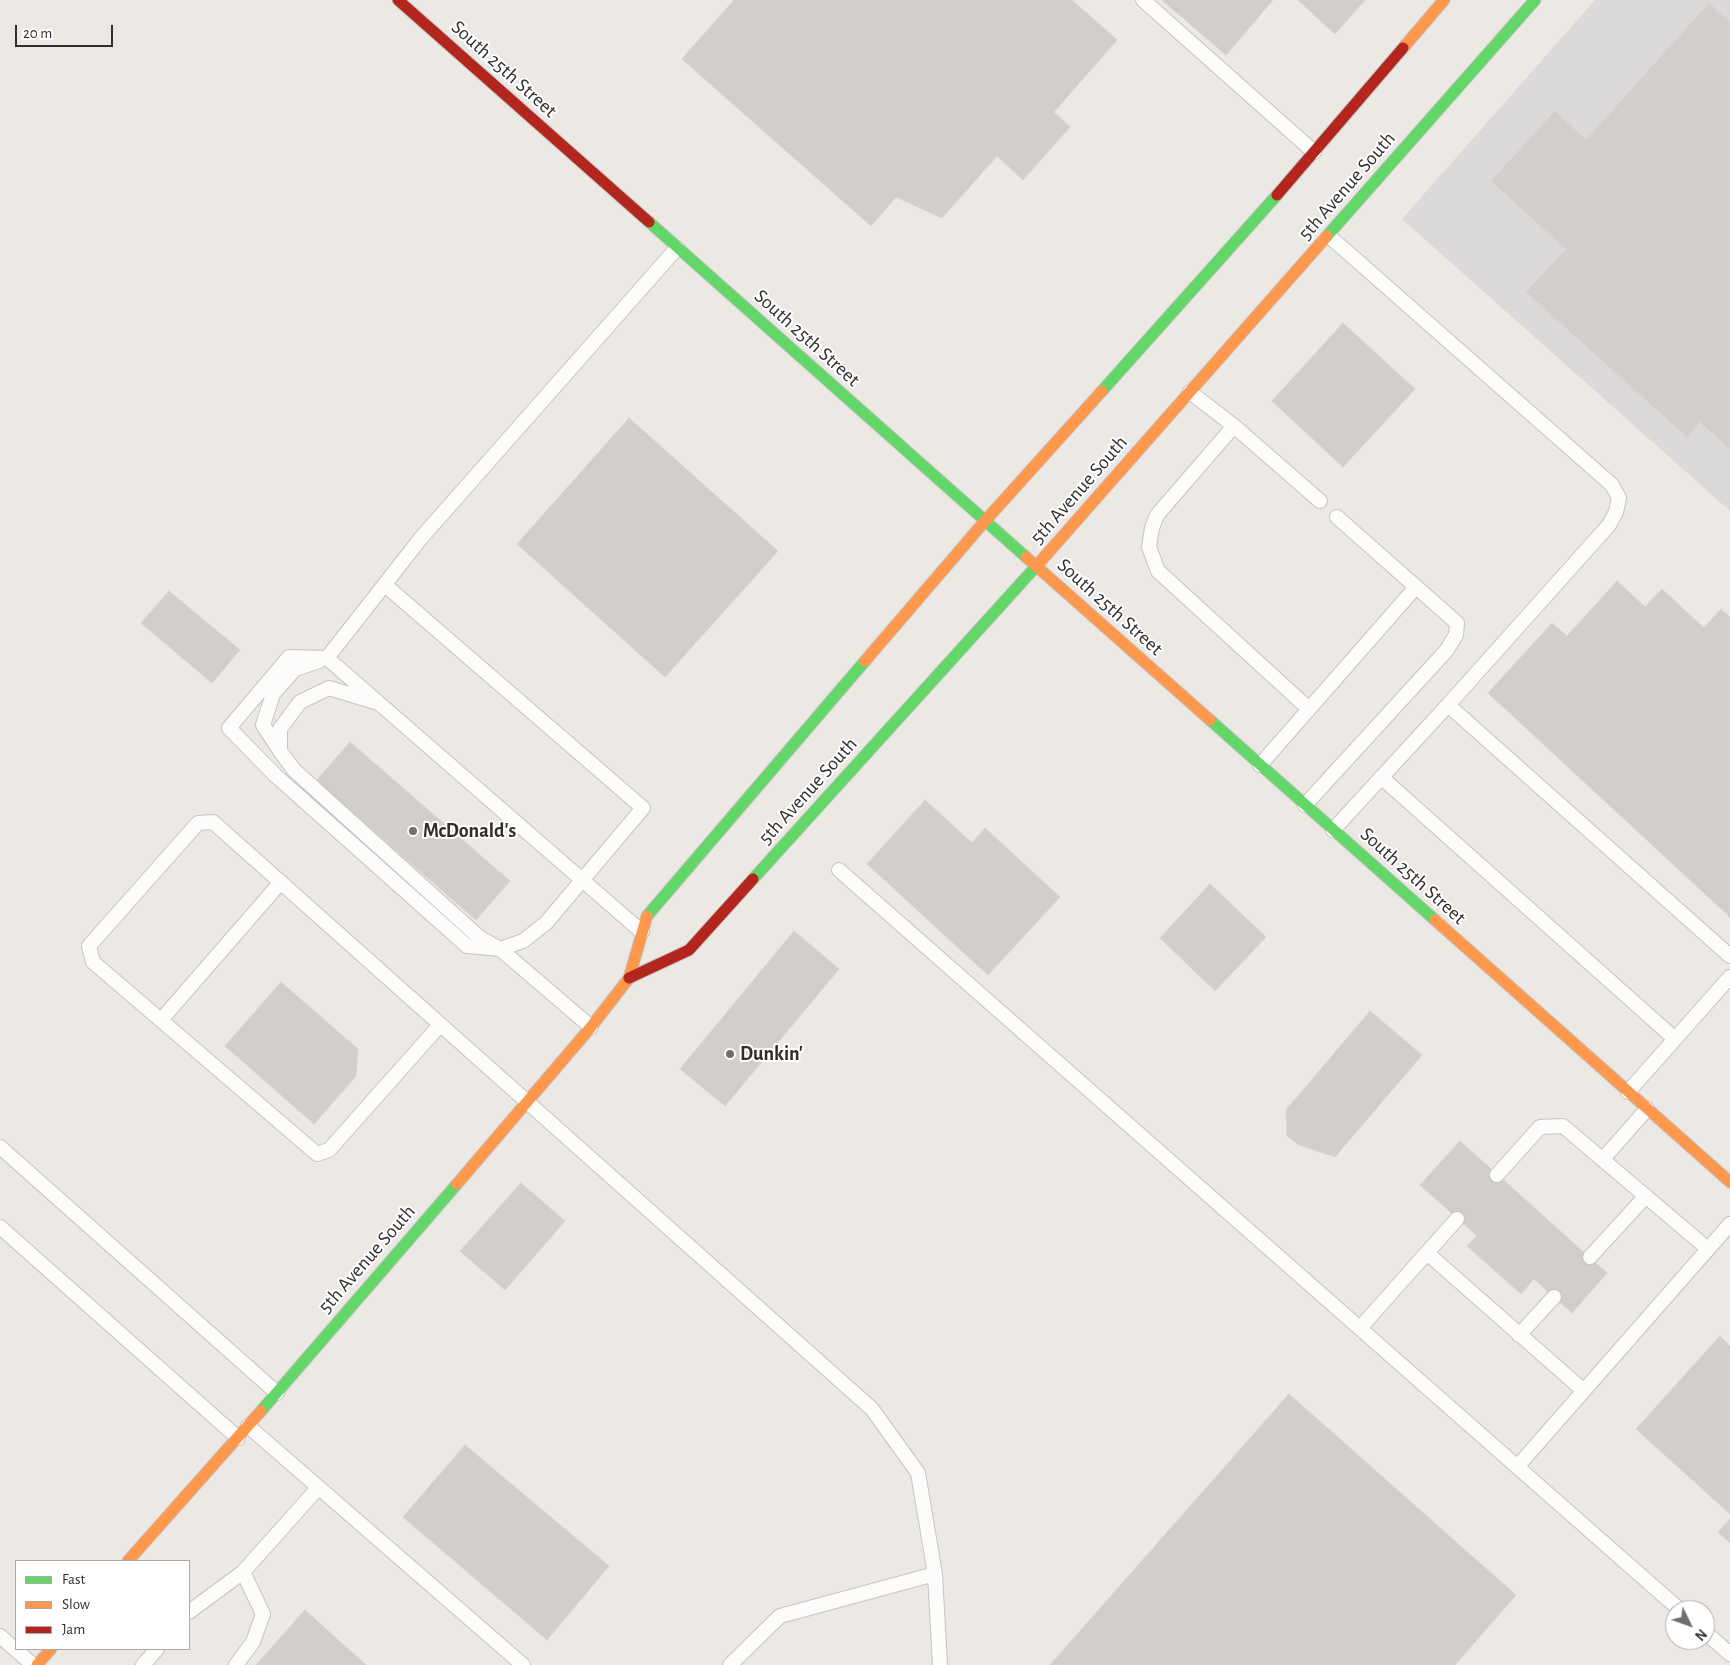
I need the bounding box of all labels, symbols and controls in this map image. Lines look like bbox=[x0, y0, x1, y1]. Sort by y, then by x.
scale bar bbox=[18, 15, 115, 47]
street label: South 25th Street bbox=[446, 15, 562, 123]
text: 20 m bbox=[23, 26, 52, 41]
street label: 5th Avenue South bbox=[1293, 127, 1401, 245]
street label: South 25th Street bbox=[749, 284, 865, 392]
street label: 5th Avenue South bbox=[1025, 431, 1133, 549]
street label: South 25th Street bbox=[1052, 553, 1168, 661]
street label: 5th Avenue South bbox=[754, 732, 862, 850]
place label: McDonald's bbox=[423, 819, 516, 843]
street label: South 25th Street bbox=[1355, 822, 1471, 930]
marker: McDonald's bbox=[407, 825, 419, 837]
place label: Dunkin' bbox=[740, 1042, 803, 1066]
marker: Dunkin' bbox=[724, 1048, 736, 1060]
street label: 5th Avenue South bbox=[313, 1200, 421, 1318]
legend bbox=[15, 1560, 190, 1650]
text: Fast bbox=[62, 1572, 85, 1587]
text: Slow bbox=[62, 1597, 90, 1612]
north arrow bbox=[1665, 1600, 1715, 1650]
text: Jam bbox=[62, 1622, 85, 1637]
text: N bbox=[1692, 1626, 1709, 1643]

